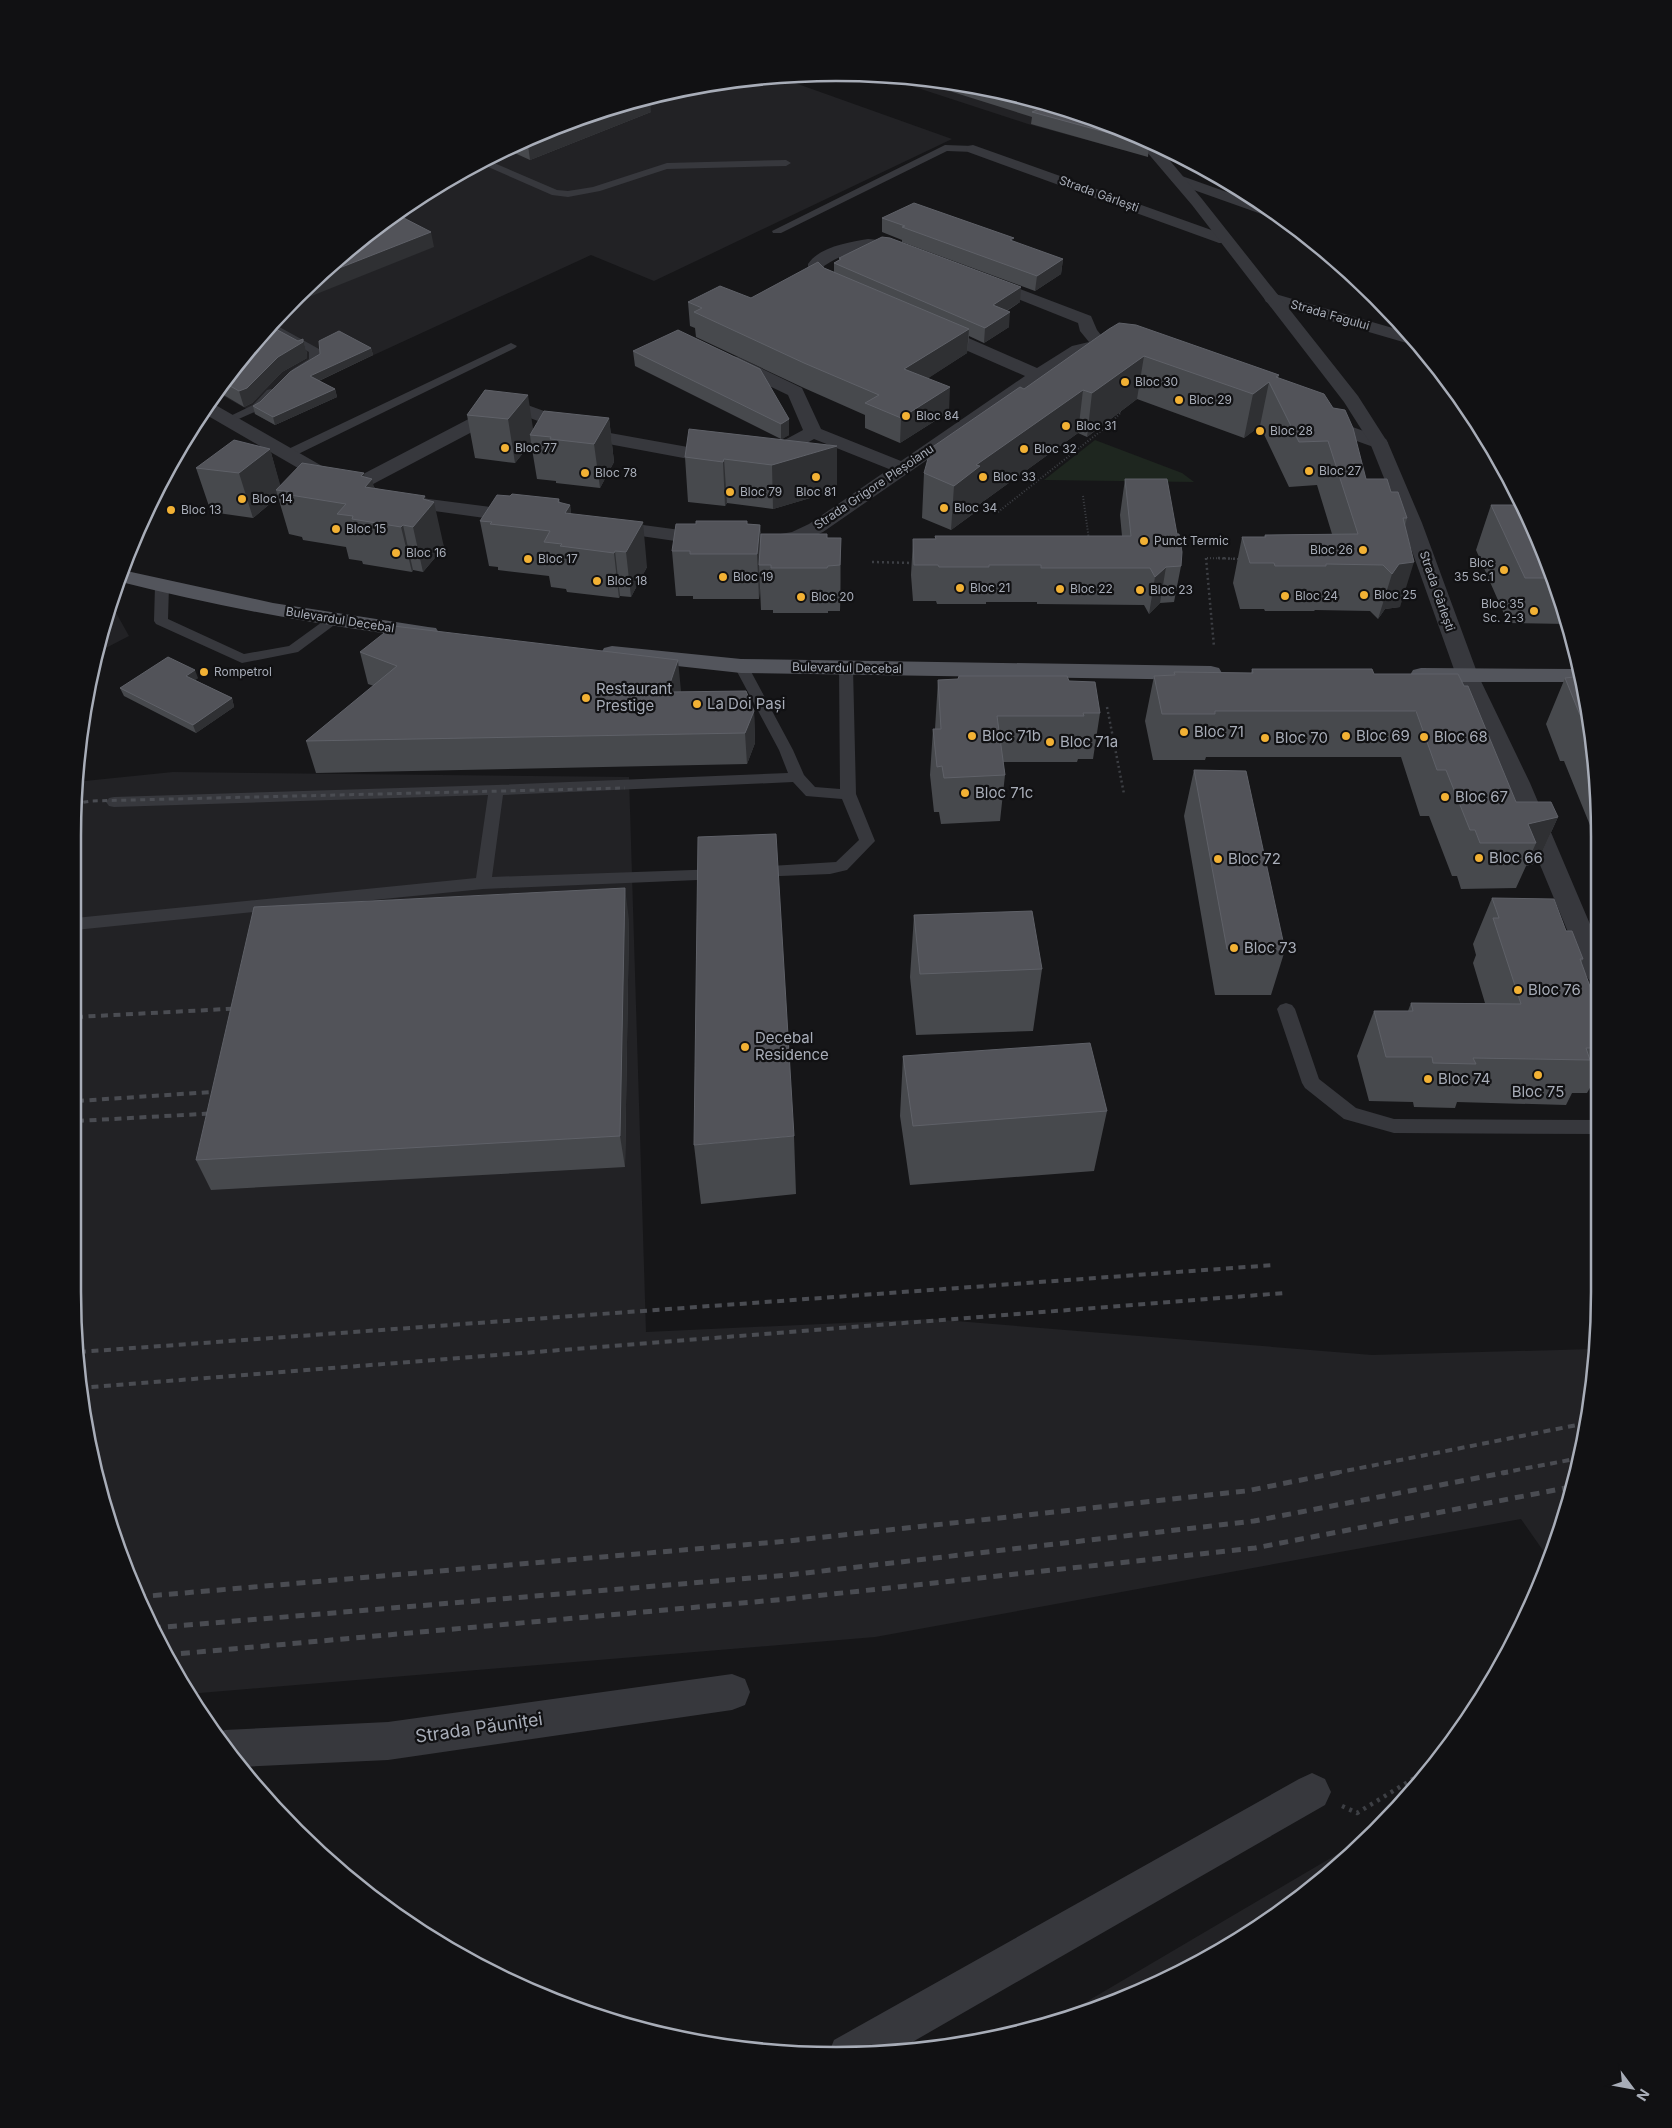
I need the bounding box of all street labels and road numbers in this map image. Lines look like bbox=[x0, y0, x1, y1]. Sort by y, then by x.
street label: Strada Gârlești bbox=[1057, 172, 1141, 215]
street label: Strada Fagului bbox=[1289, 296, 1371, 333]
street label: Strada Grigore Pleșoianu bbox=[811, 441, 936, 532]
street label: Strada Gârlești bbox=[1417, 549, 1458, 633]
street label: Bulevardul Decebal bbox=[285, 604, 395, 635]
street label: Bulevardul Decebal bbox=[792, 659, 902, 676]
street label: Strada Păuniței bbox=[414, 1708, 544, 1748]

